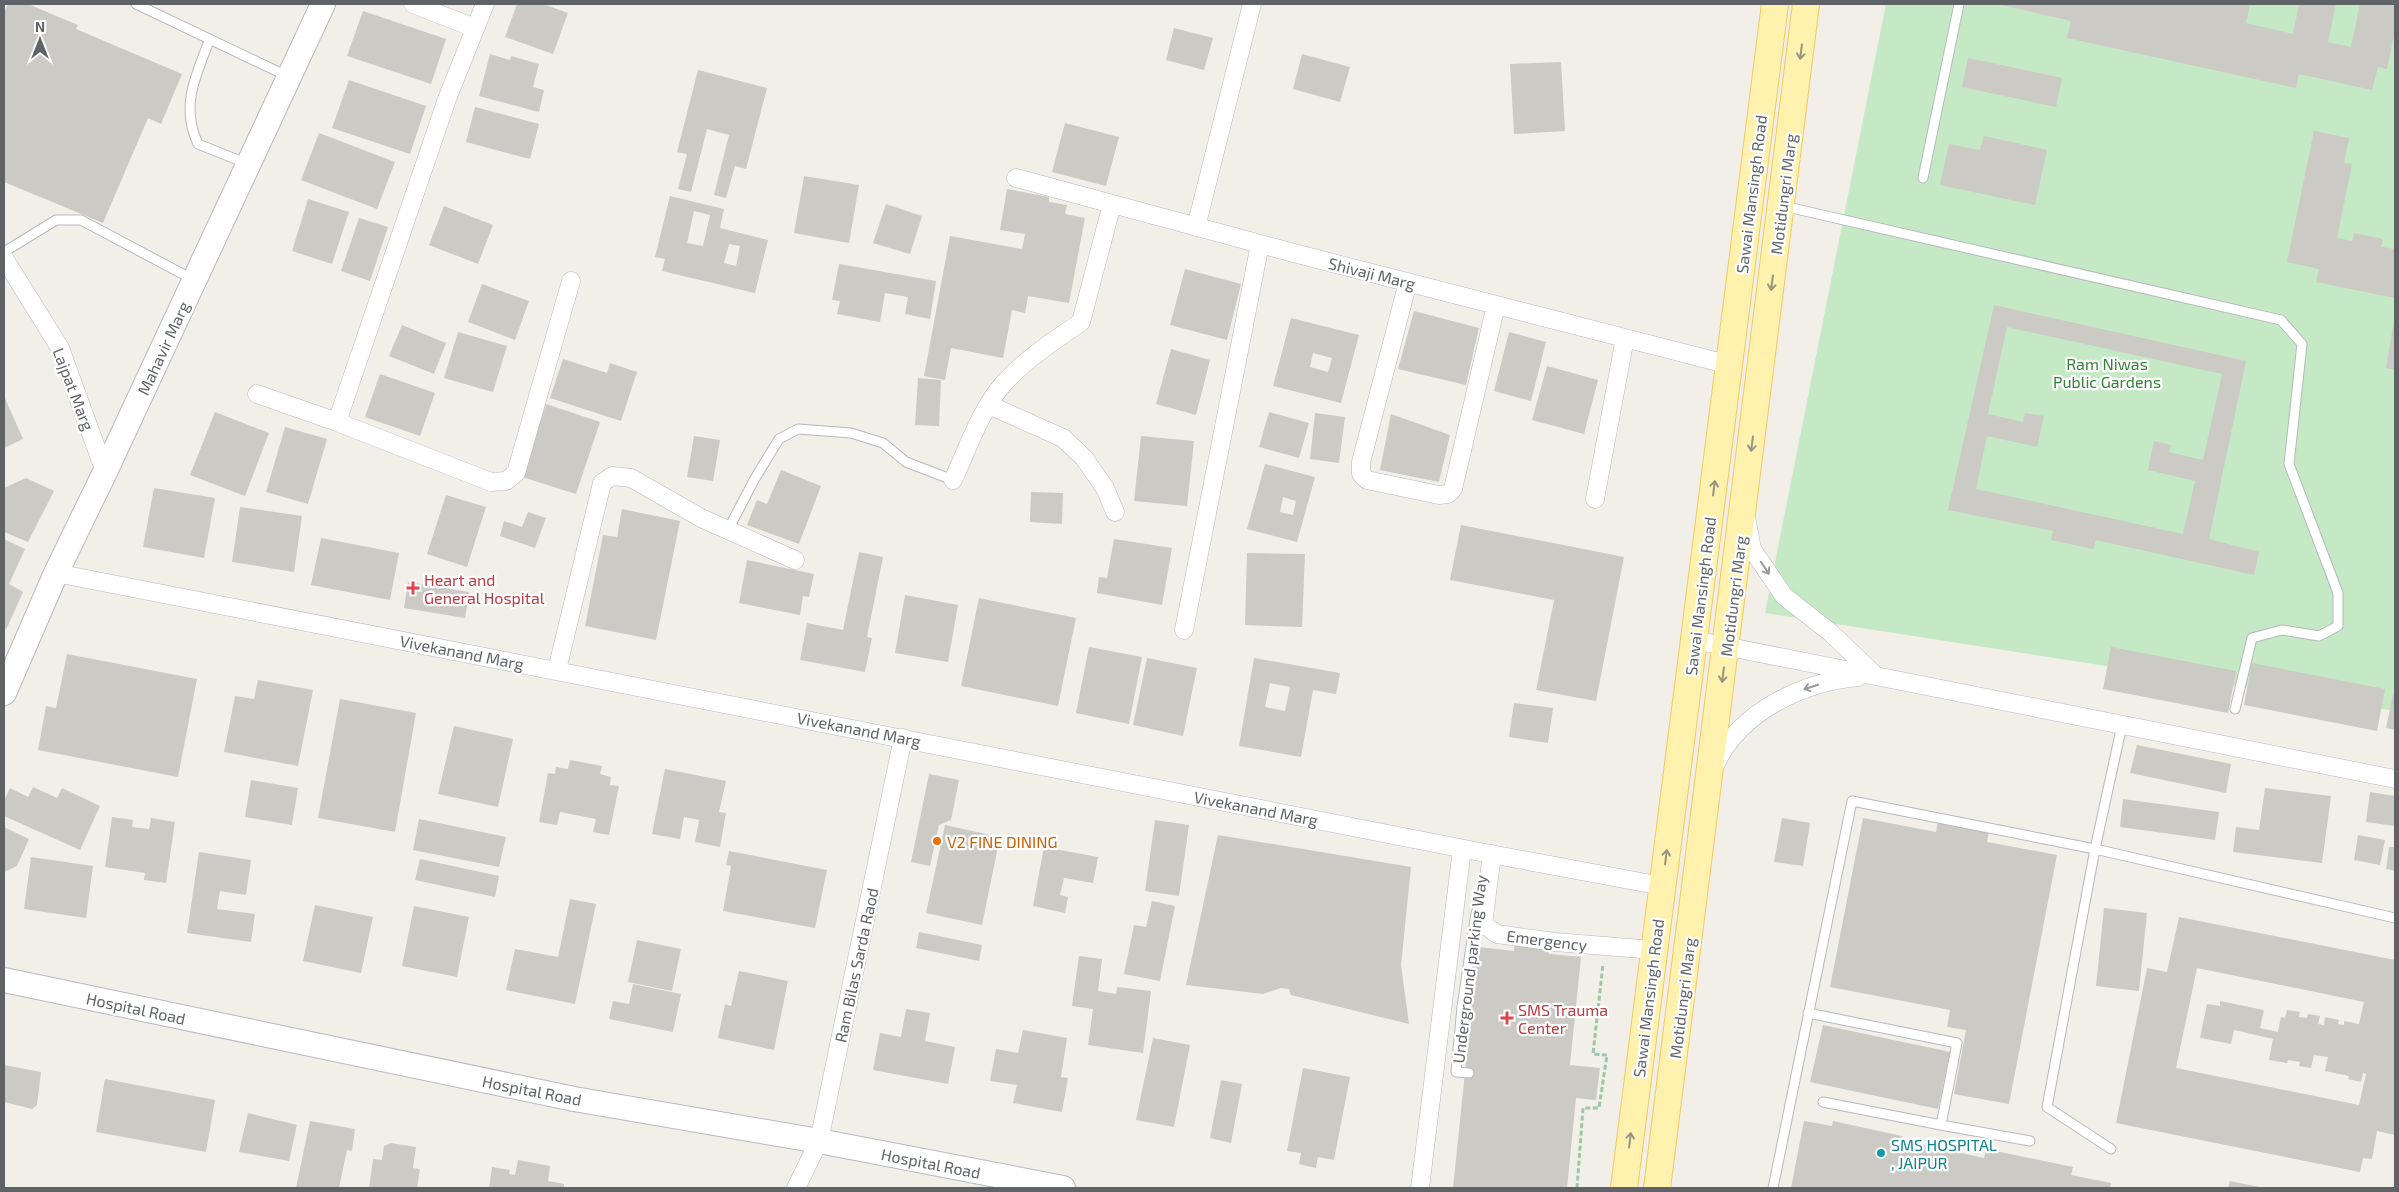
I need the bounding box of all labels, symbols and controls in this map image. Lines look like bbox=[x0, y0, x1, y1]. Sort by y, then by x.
north arrow bbox=[15, 15, 65, 65]
text: N bbox=[35, 18, 45, 35]
one-way arrow bbox=[1796, 44, 1806, 60]
street label: Sawai Mansingh Road bbox=[1732, 114, 1770, 274]
street label: Motidungri Marg bbox=[1766, 132, 1800, 256]
street label: Shivaji Marg bbox=[1326, 253, 1418, 294]
one-way arrow bbox=[1767, 275, 1777, 291]
street label: Mahavir Marg bbox=[133, 298, 193, 398]
street label: Lajpat Marg bbox=[49, 345, 98, 433]
park label: Ram Niwas Public Gardens bbox=[2053, 354, 2161, 391]
one-way arrow bbox=[1746, 436, 1756, 452]
one-way arrow bbox=[1709, 480, 1719, 496]
street label: Sawai Mansingh Road bbox=[1681, 516, 1719, 676]
street label: Motidungri Marg bbox=[1716, 534, 1750, 658]
one-way arrow bbox=[1760, 561, 1770, 575]
place label: Heart and General Hospital bbox=[424, 570, 545, 607]
marker: Heart and General Hospital bbox=[406, 581, 420, 595]
street label: Vivekanand Marg bbox=[398, 631, 526, 673]
one-way arrow bbox=[1718, 667, 1728, 683]
one-way arrow bbox=[1803, 682, 1819, 692]
street label: Vivekanand Marg bbox=[795, 708, 923, 750]
street label: Vivekanand Marg bbox=[1192, 787, 1320, 829]
place label: V2 FINE DINING bbox=[947, 832, 1058, 851]
marker: V2 FINE DINING bbox=[931, 835, 943, 847]
one-way arrow bbox=[1661, 849, 1671, 865]
street label: Underground parking Way bbox=[1448, 873, 1490, 1064]
street label: Ram Bilas Sarda Raod bbox=[830, 886, 882, 1044]
street label: Sawai Mansingh Road bbox=[1629, 918, 1667, 1078]
street label: Emergency bbox=[1506, 926, 1589, 954]
street label: Motidungri Marg bbox=[1665, 936, 1699, 1060]
street label: Hospital Road bbox=[85, 988, 187, 1028]
place label: SMS Trauma Center bbox=[1518, 1000, 1608, 1037]
marker: SMS Trauma Center bbox=[1500, 1011, 1514, 1025]
street label: Hospital Road bbox=[481, 1071, 583, 1109]
one-way arrow bbox=[1625, 1132, 1635, 1148]
place label: SMS HOSPITAL , JAIPUR bbox=[1891, 1135, 1997, 1172]
street label: Hospital Road bbox=[880, 1144, 982, 1182]
marker: SMS HOSPITAL , JAIPUR bbox=[1875, 1147, 1887, 1159]

